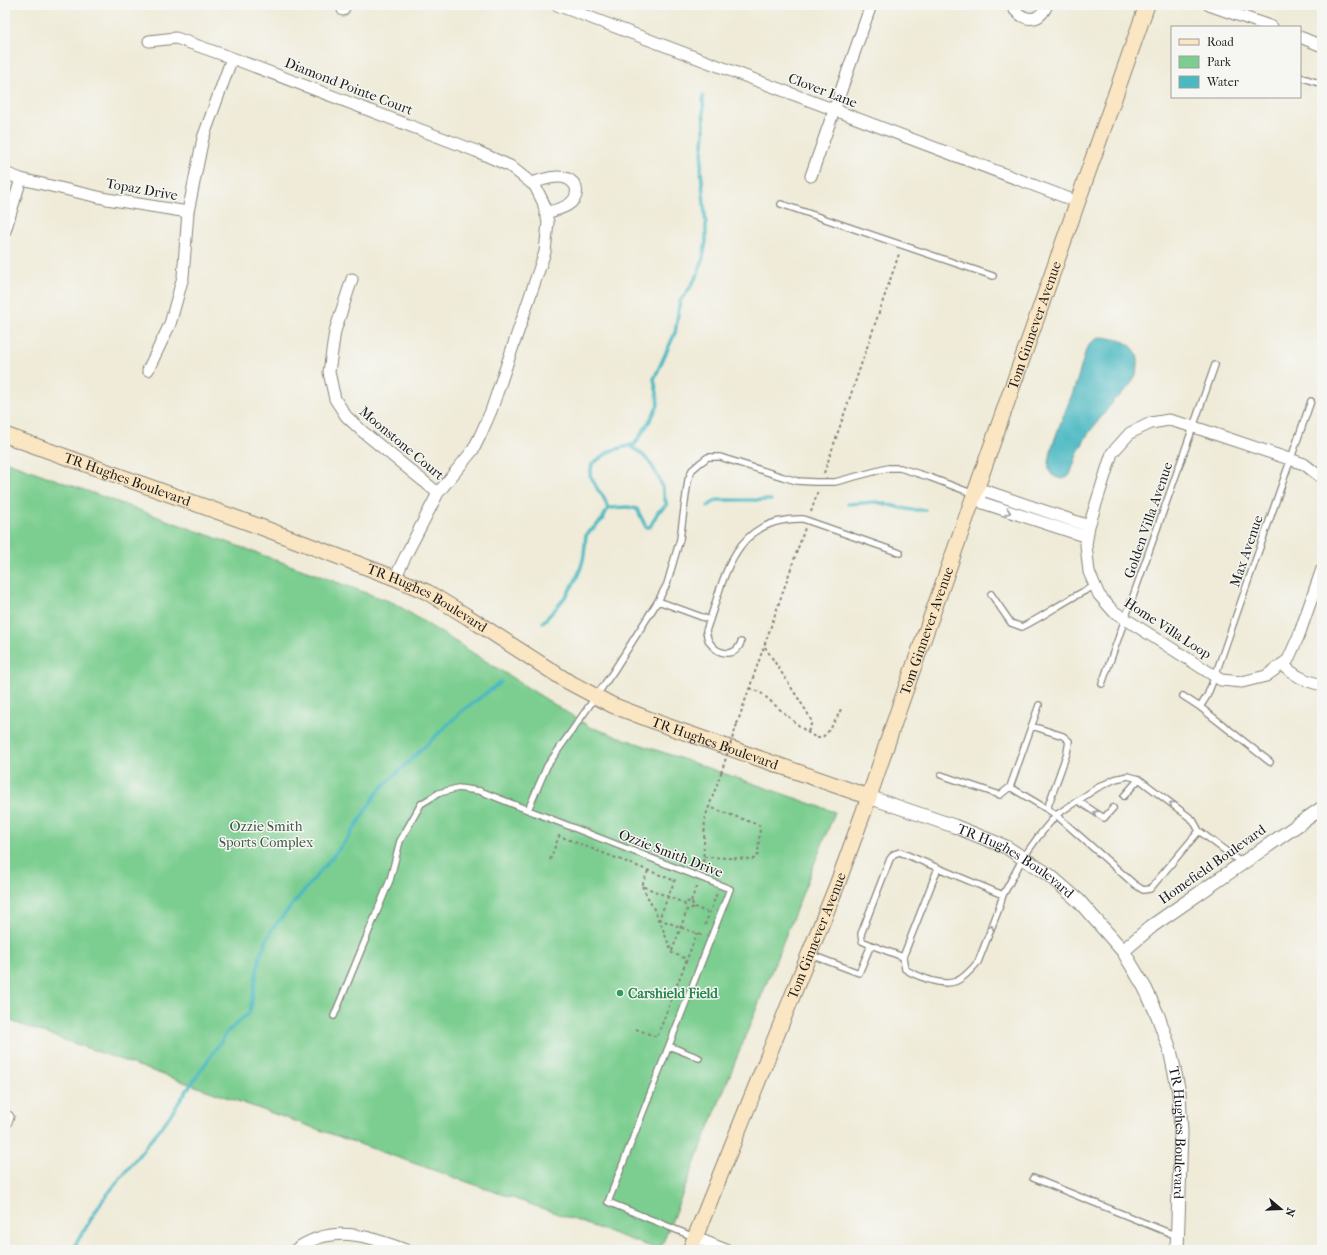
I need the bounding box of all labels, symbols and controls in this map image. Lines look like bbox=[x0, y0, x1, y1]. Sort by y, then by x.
legend bbox=[1171, 26, 1301, 98]
text: Road bbox=[1207, 35, 1234, 49]
street label: Diamond Pointe Court bbox=[282, 54, 415, 119]
text: Park bbox=[1207, 55, 1232, 69]
street label: Clover Lane bbox=[786, 70, 860, 111]
text: Water bbox=[1206, 75, 1240, 89]
street label: Topaz Drive bbox=[105, 175, 179, 204]
street label: Tom Ginnever Avenue bbox=[1004, 259, 1065, 392]
street label: Moonstone Court bbox=[356, 403, 448, 484]
street label: TR Hughes Boulevard bbox=[62, 449, 193, 510]
street label: Golden Villa Avenue bbox=[1121, 460, 1176, 581]
one-way arrow bbox=[1005, 507, 1012, 515]
street label: Max Avenue bbox=[1226, 513, 1267, 589]
street label: TR Hughes Boulevard bbox=[365, 560, 491, 636]
street label: Tom Ginnever Avenue bbox=[896, 564, 957, 697]
street label: Home Villa Loop bbox=[1121, 594, 1215, 663]
street label: TR Hughes Boulevard bbox=[649, 713, 781, 774]
one-way arrow bbox=[1170, 802, 1177, 809]
one-way arrow bbox=[1094, 811, 1101, 818]
park label: Ozzie Smith Sports Complex bbox=[219, 818, 314, 851]
street label: TR Hughes Boulevard bbox=[955, 820, 1078, 902]
street label: Homefield Boulevard bbox=[1155, 821, 1269, 908]
street label: Ozzie Smith Drive bbox=[616, 826, 725, 881]
street label: Tom Ginnever Avenue bbox=[784, 870, 850, 1001]
one-way arrow bbox=[986, 925, 995, 932]
place label: Carshield Field bbox=[628, 985, 719, 1002]
marker: Carshield Field bbox=[615, 988, 625, 998]
street label: TR Hughes Boulevard bbox=[1165, 1065, 1189, 1200]
north arrow bbox=[1261, 1189, 1301, 1229]
text: N bbox=[1282, 1206, 1297, 1219]

